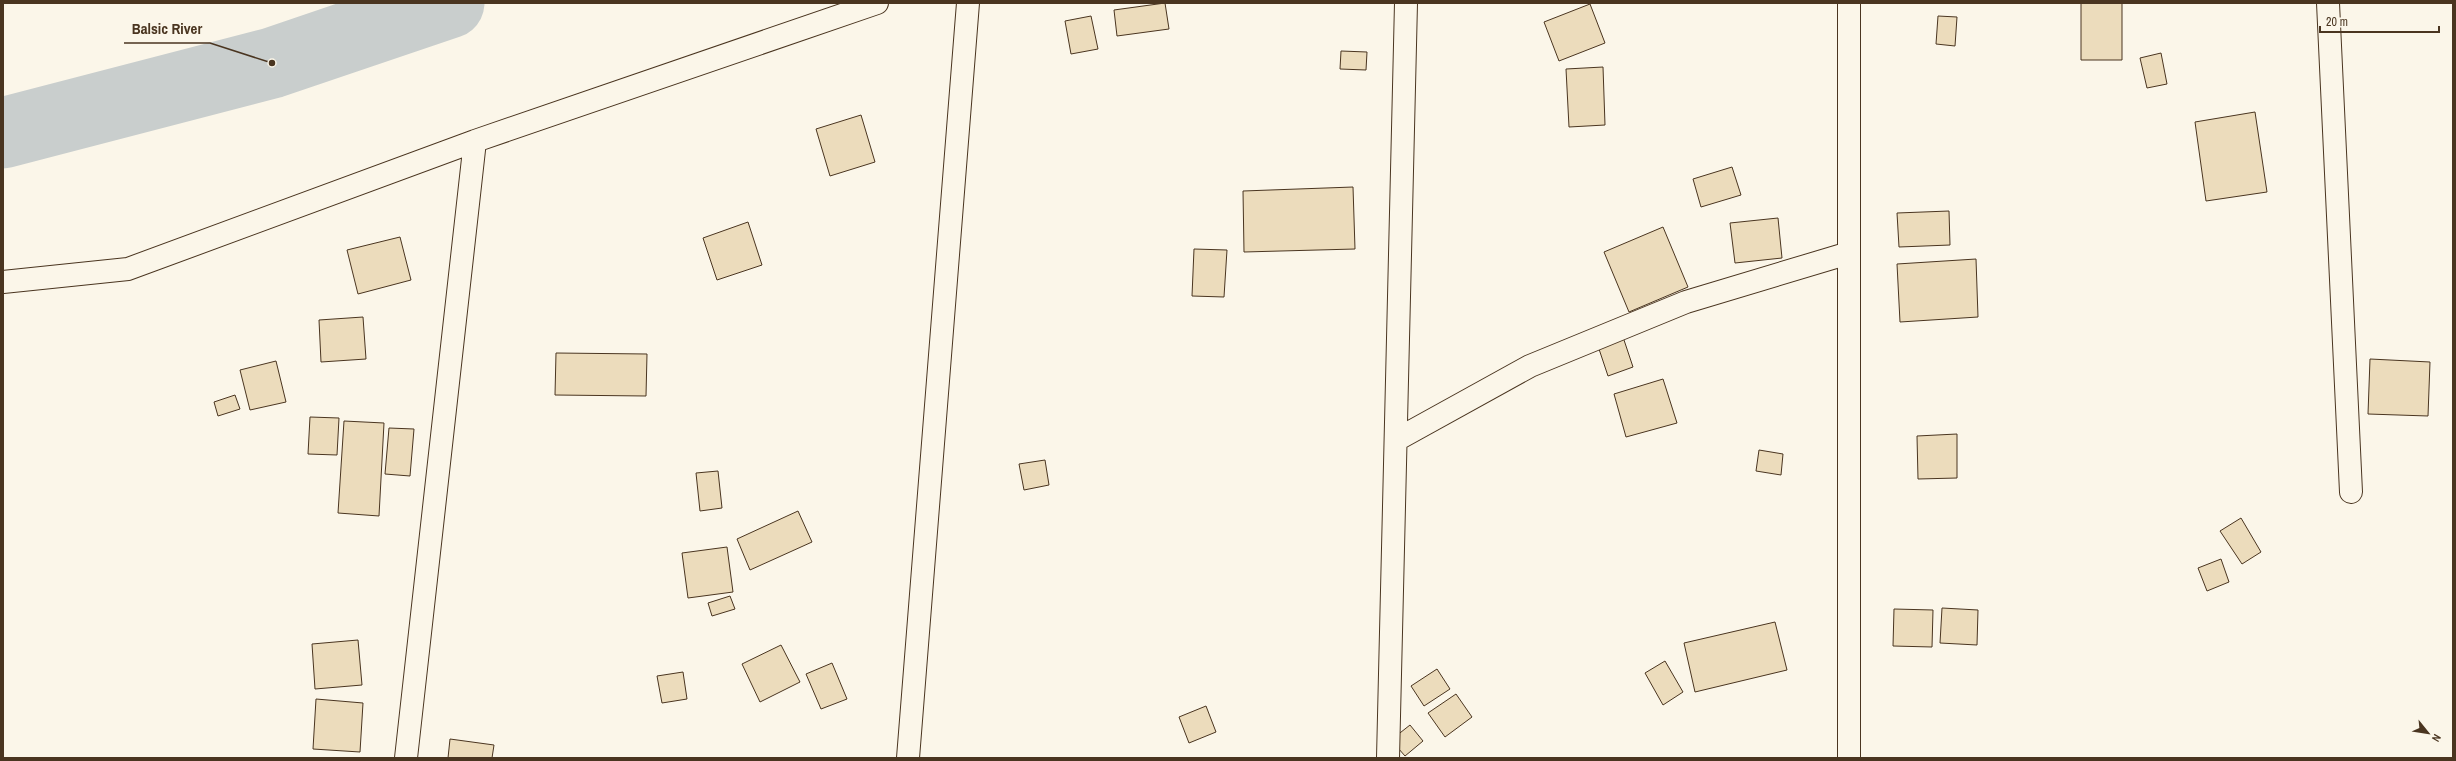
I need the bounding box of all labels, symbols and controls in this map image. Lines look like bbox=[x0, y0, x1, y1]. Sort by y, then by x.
scale bar bbox=[2320, 8, 2439, 34]
text: 20 m bbox=[2326, 14, 2348, 30]
callout: Balsic River bbox=[124, 16, 210, 43]
text: Balsic River bbox=[132, 18, 202, 39]
north arrow bbox=[2408, 713, 2448, 753]
text: N bbox=[2429, 732, 2444, 744]

